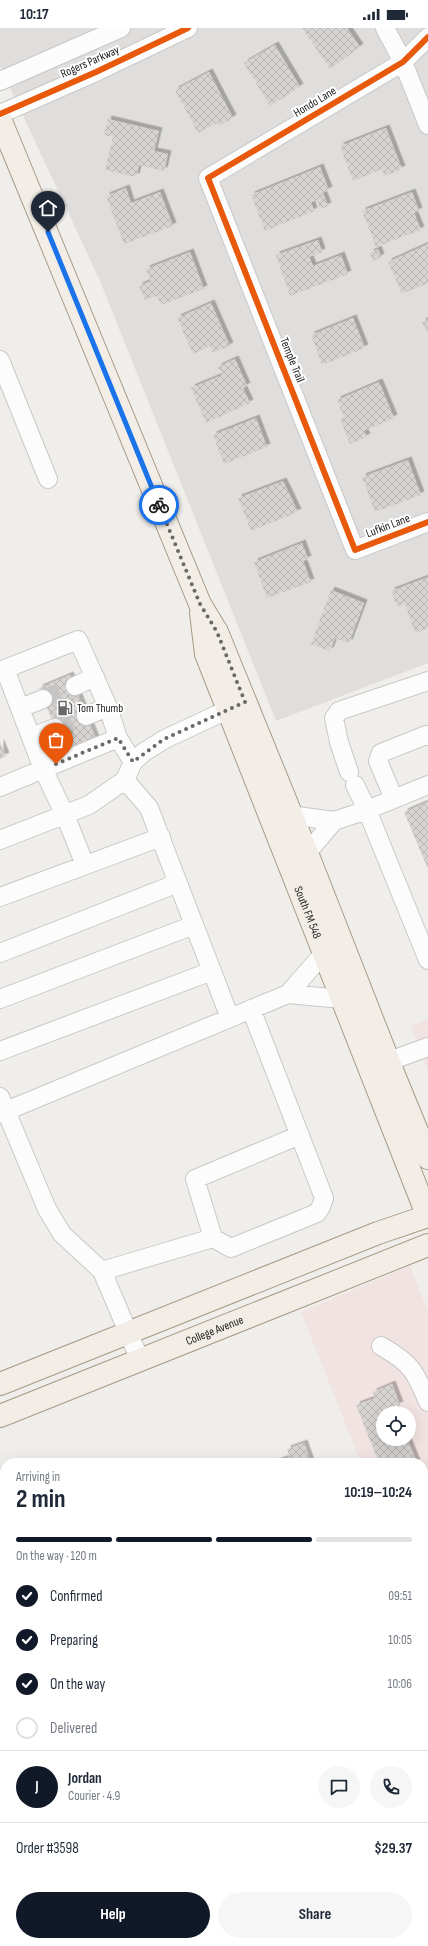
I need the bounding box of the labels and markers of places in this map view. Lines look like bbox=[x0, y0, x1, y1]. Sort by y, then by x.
pin bbox=[31, 191, 65, 232]
fuel station icon: Tom Thumb bbox=[56, 699, 74, 717]
place label: Tom Thumb bbox=[77, 701, 123, 716]
pin bbox=[39, 723, 73, 764]

